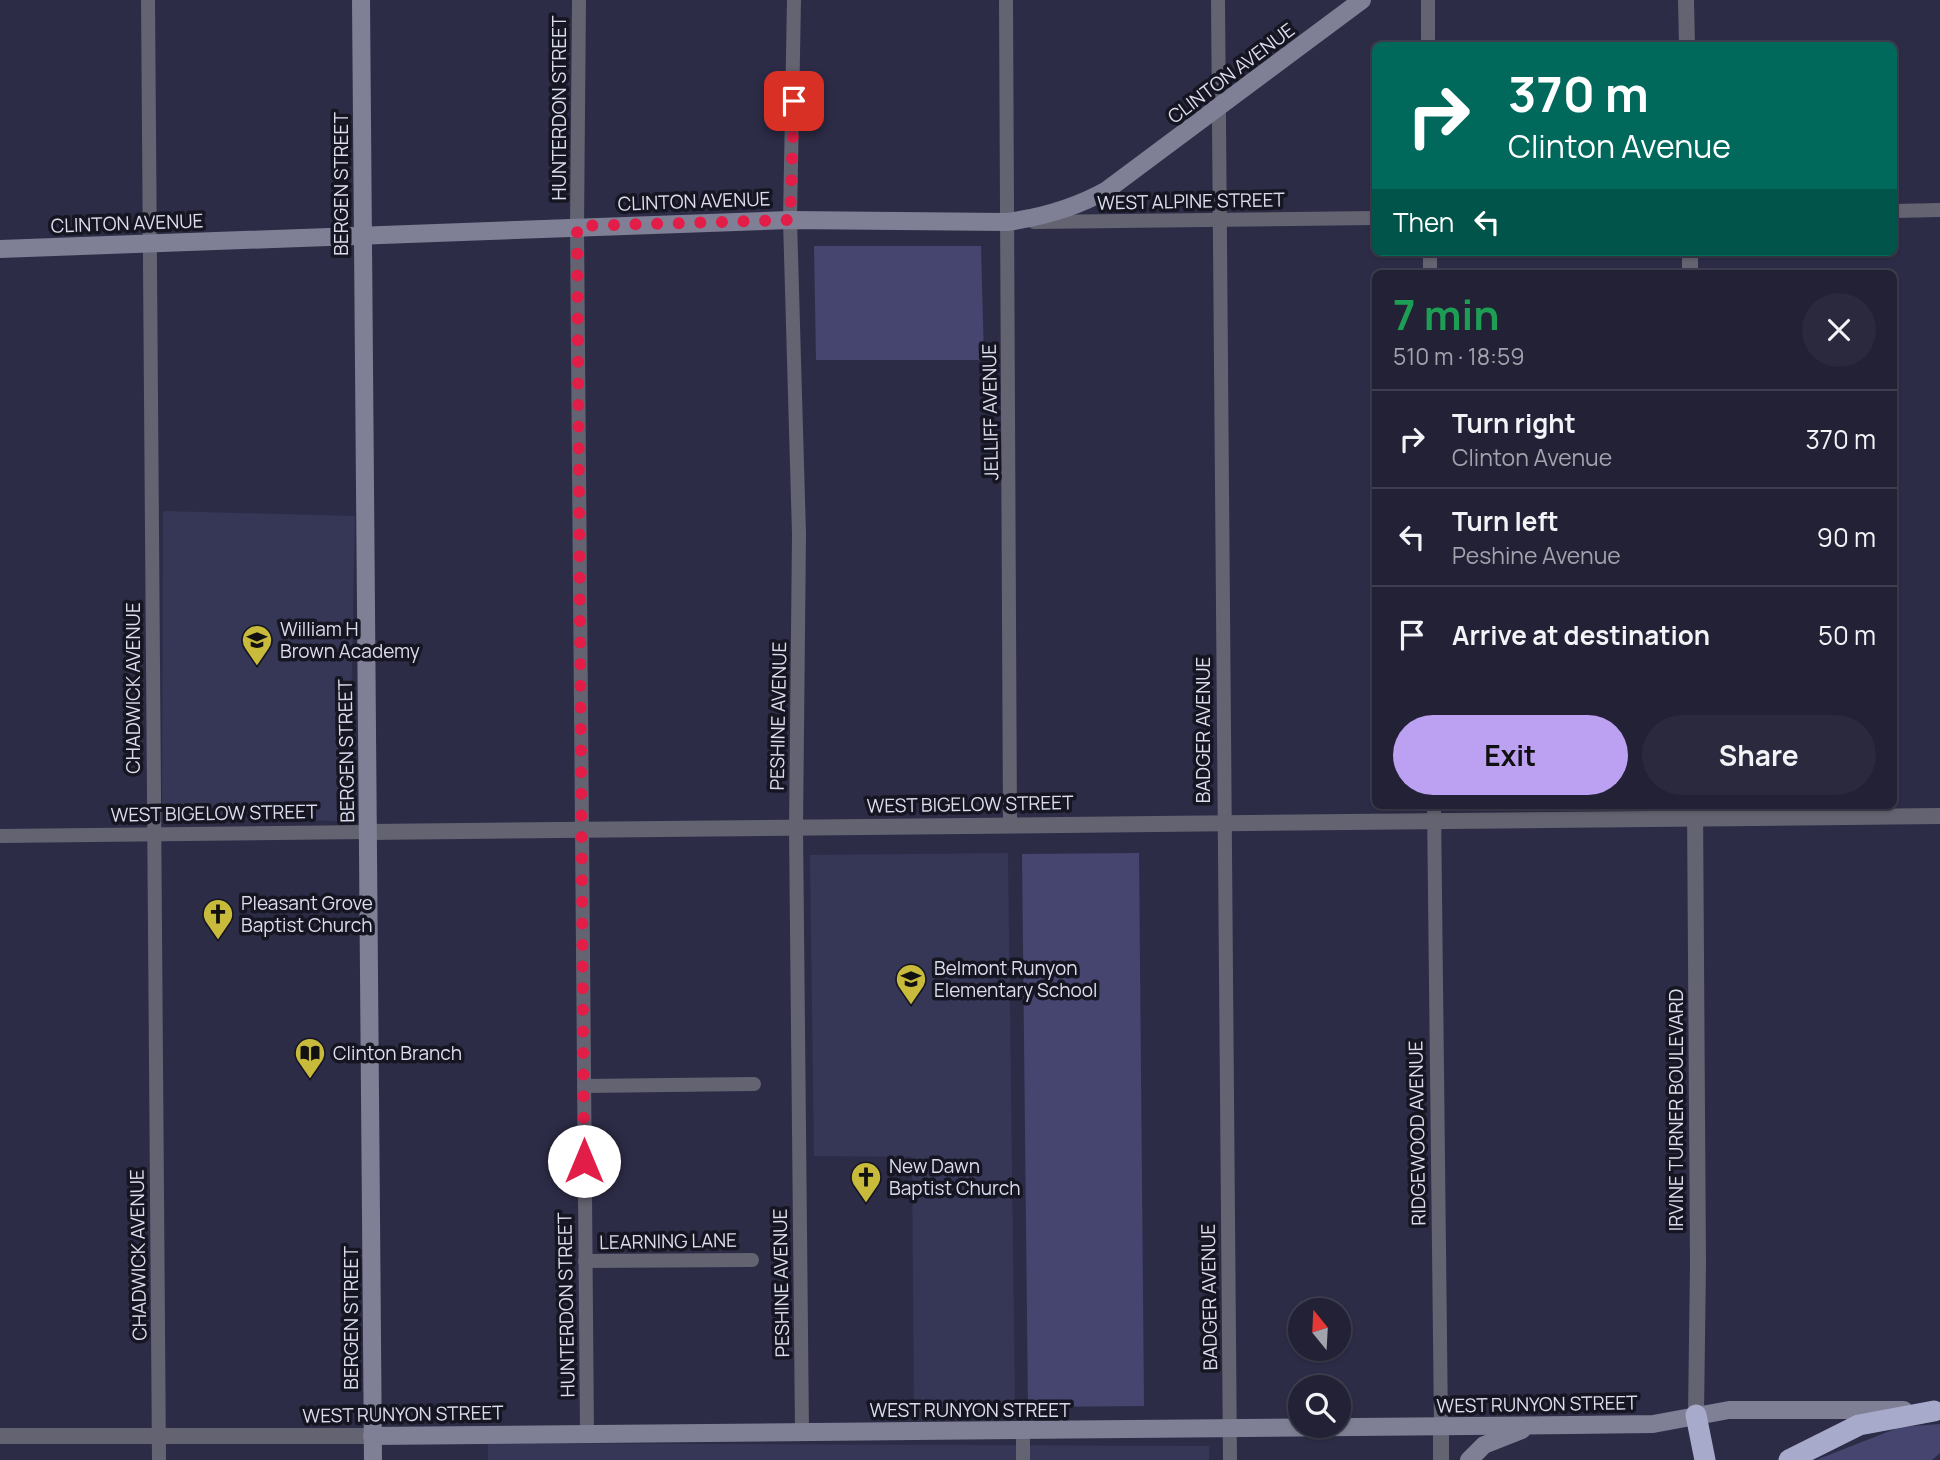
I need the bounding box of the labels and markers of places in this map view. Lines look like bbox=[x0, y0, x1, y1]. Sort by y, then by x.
pin bbox=[764, 71, 824, 131]
place label: William H Brown Academy bbox=[280, 616, 420, 664]
school or university icon: William H Brown Academy bbox=[240, 623, 274, 667]
place label: Pleasant Grove Baptist Church bbox=[241, 890, 373, 938]
church icon: Pleasant Grove Baptist Church bbox=[201, 897, 235, 941]
place label: Belmont Runyon Elementary School bbox=[934, 955, 1097, 1003]
school or university icon: Belmont Runyon Elementary School bbox=[894, 962, 928, 1006]
library icon: Clinton Branch bbox=[293, 1036, 327, 1080]
place label: Clinton Branch bbox=[333, 1040, 462, 1066]
place label: New Dawn Baptist Church bbox=[889, 1153, 1021, 1201]
church icon: New Dawn Baptist Church bbox=[849, 1160, 883, 1204]

